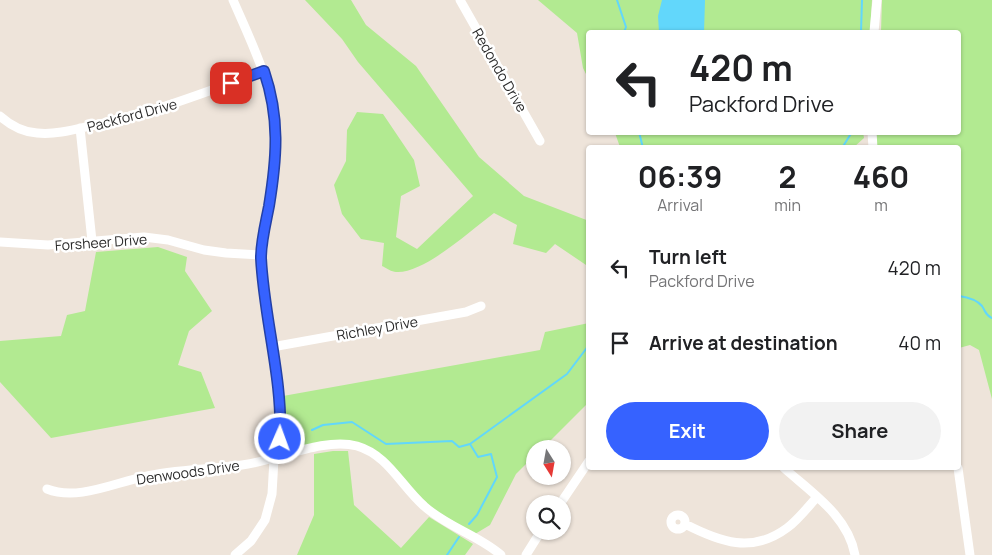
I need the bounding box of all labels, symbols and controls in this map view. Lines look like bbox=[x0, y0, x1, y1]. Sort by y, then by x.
street label: Redondo Drive bbox=[468, 25, 532, 115]
text: 420 m bbox=[689, 44, 793, 92]
icon: left bbox=[606, 50, 671, 115]
pin bbox=[210, 62, 252, 104]
icon: arrive bbox=[217, 69, 245, 97]
text: Packford Drive bbox=[689, 89, 834, 119]
street label: Packford Drive bbox=[85, 94, 179, 136]
text: 06:39 bbox=[638, 156, 722, 197]
text: 2 bbox=[779, 156, 796, 197]
text: 460 bbox=[853, 156, 909, 197]
text: Arrival bbox=[657, 194, 703, 216]
text: min bbox=[774, 194, 801, 216]
text: m bbox=[874, 194, 888, 216]
street label: Forsheer Drive bbox=[54, 229, 148, 255]
text: Turn left bbox=[649, 244, 727, 270]
icon: left bbox=[606, 254, 634, 282]
text: 420 m bbox=[887, 255, 941, 281]
text: Packford Drive bbox=[649, 270, 754, 292]
street label: Richley Drive bbox=[335, 311, 419, 345]
icon: arrive bbox=[606, 329, 634, 357]
text: Arrive at destination bbox=[649, 330, 838, 356]
text: 40 m bbox=[898, 330, 941, 356]
button: Exit bbox=[606, 402, 769, 460]
button: Share bbox=[779, 402, 941, 460]
position arrow bbox=[253, 412, 305, 464]
north arrow bbox=[526, 440, 571, 485]
map controls bbox=[526, 440, 571, 540]
street label: Denwoods Drive bbox=[135, 455, 241, 489]
button: search bbox=[526, 495, 571, 540]

